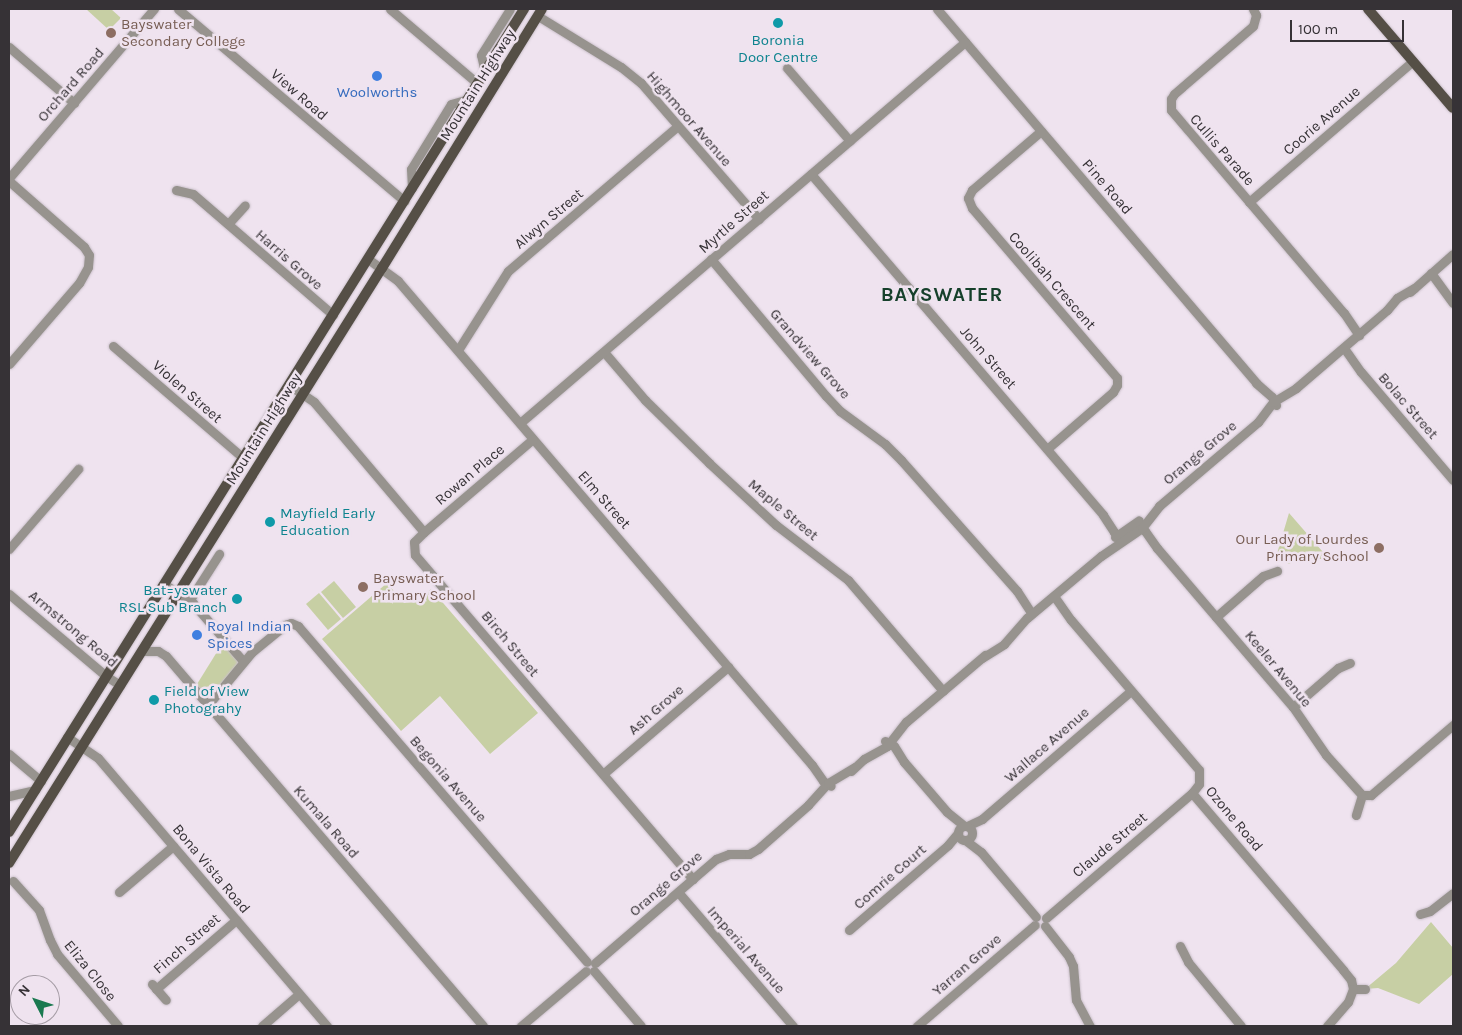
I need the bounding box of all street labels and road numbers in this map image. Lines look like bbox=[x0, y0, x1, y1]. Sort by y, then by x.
street label: Mountain Highway bbox=[436, 26, 520, 144]
street label: Orchard Road bbox=[34, 44, 108, 126]
street label: View Road bbox=[267, 65, 331, 125]
street label: Highmoor Avenue bbox=[643, 68, 735, 170]
street label: Coorie Avenue bbox=[1280, 83, 1364, 159]
street label: Cullis Parade bbox=[1186, 110, 1258, 190]
street label: Pine Road bbox=[1078, 156, 1136, 218]
street label: Alwyn Street bbox=[511, 185, 587, 253]
street label: Myrtle Street bbox=[695, 187, 773, 257]
street label: Harris Grove bbox=[252, 226, 326, 294]
street label: Coolibah Crescent bbox=[1004, 228, 1100, 334]
street label: Grandview Grove bbox=[766, 305, 854, 403]
street label: John Street bbox=[956, 323, 1020, 393]
street label: Violen Street bbox=[148, 357, 226, 427]
street label: Bolac Street bbox=[1374, 369, 1442, 443]
street label: Mountain Highway bbox=[222, 370, 306, 488]
street label: Orange Grove bbox=[1159, 417, 1241, 489]
street label: Rowan Place bbox=[432, 441, 508, 509]
street label: Elm Street bbox=[574, 467, 634, 533]
street label: Maple Street bbox=[744, 475, 822, 545]
street label: Armstrong Road bbox=[25, 586, 121, 672]
street label: Birch Street bbox=[477, 607, 543, 681]
street label: Keeler Avenue bbox=[1241, 627, 1315, 711]
street label: Ash Grove bbox=[625, 681, 687, 739]
street label: Wallace Avenue bbox=[1001, 703, 1093, 787]
street label: Begonia Avenue bbox=[406, 732, 490, 826]
street label: Kumala Road bbox=[289, 782, 363, 862]
street label: Ozone Road bbox=[1201, 783, 1267, 855]
street label: Claude Street bbox=[1069, 809, 1151, 881]
street label: Bona Vista Road bbox=[168, 821, 254, 917]
street label: Comrie Court bbox=[850, 841, 930, 913]
street label: Orange Grove bbox=[626, 847, 706, 921]
street label: Imperial Avenue bbox=[703, 903, 789, 997]
street label: Finch Street bbox=[150, 910, 224, 978]
street label: Yarran Grove bbox=[929, 930, 1005, 1000]
street label: Eliza Close bbox=[60, 937, 120, 1005]

